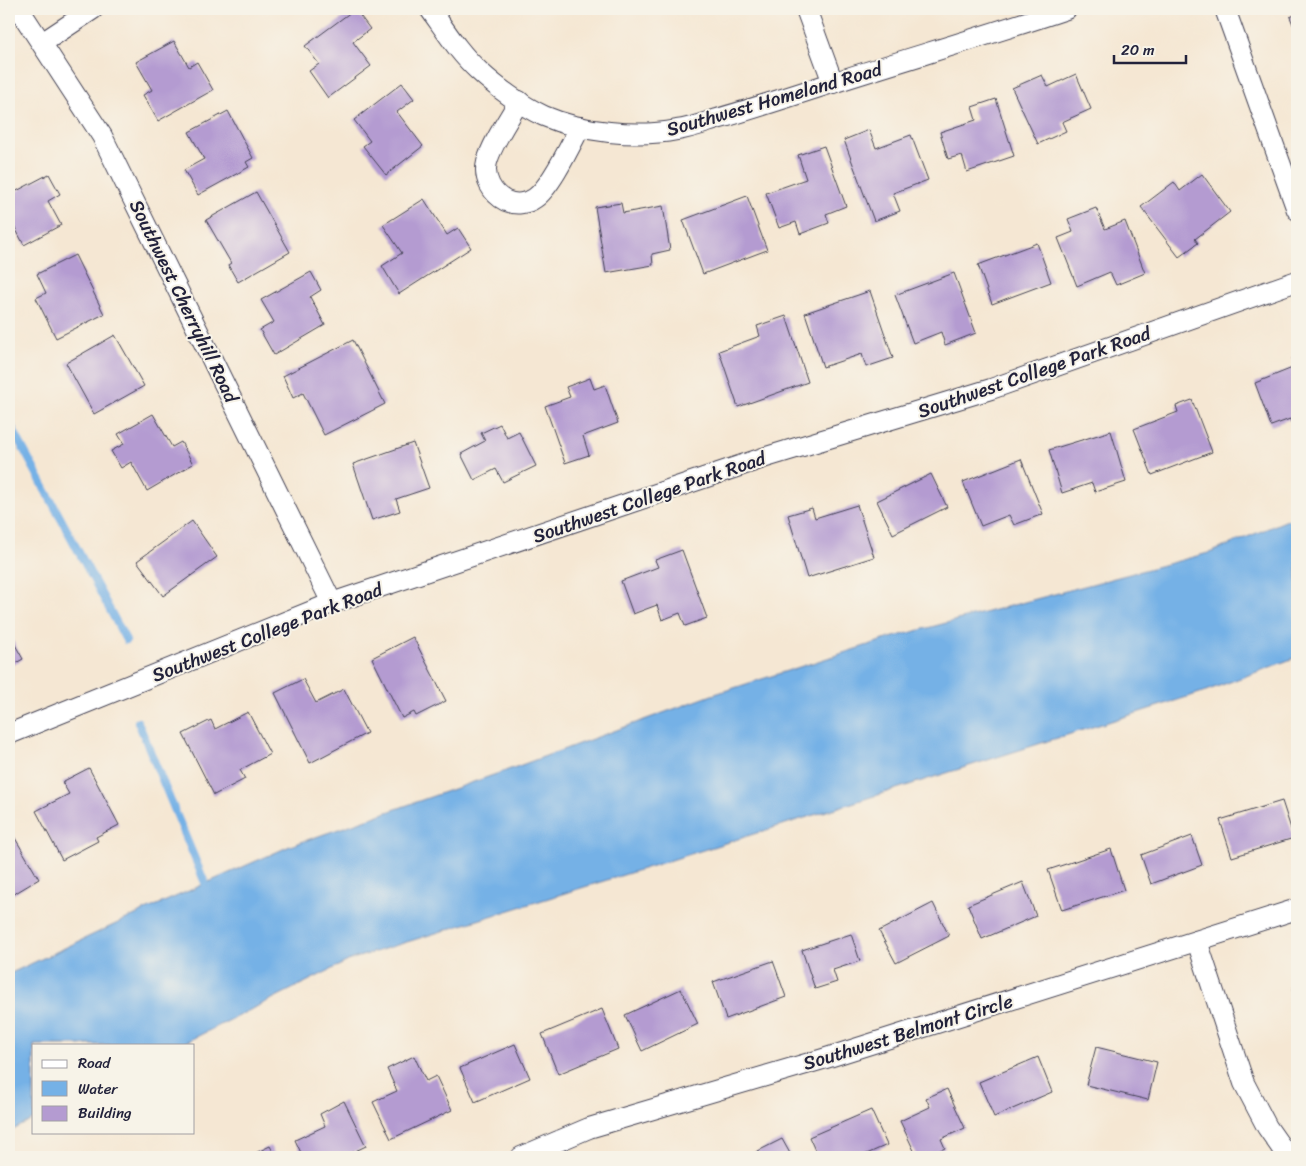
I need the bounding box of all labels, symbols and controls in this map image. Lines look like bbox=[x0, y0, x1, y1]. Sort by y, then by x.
scale bar bbox=[1114, 32, 1186, 64]
text: 20 m bbox=[1121, 37, 1155, 63]
street label: Southwest Homeland Road bbox=[662, 52, 887, 146]
street label: Southwest Cherryhill Road bbox=[120, 194, 248, 410]
street label: Southwest College Park Road bbox=[913, 316, 1156, 427]
street label: Southwest College Park Road bbox=[528, 441, 771, 552]
street label: Southwest College Park Road bbox=[147, 572, 388, 691]
street label: Southwest Belmont Circle bbox=[799, 984, 1017, 1080]
legend bbox=[32, 1044, 195, 1134]
text: Road bbox=[78, 1050, 111, 1076]
text: Water bbox=[78, 1076, 118, 1102]
text: Building bbox=[78, 1100, 132, 1126]

